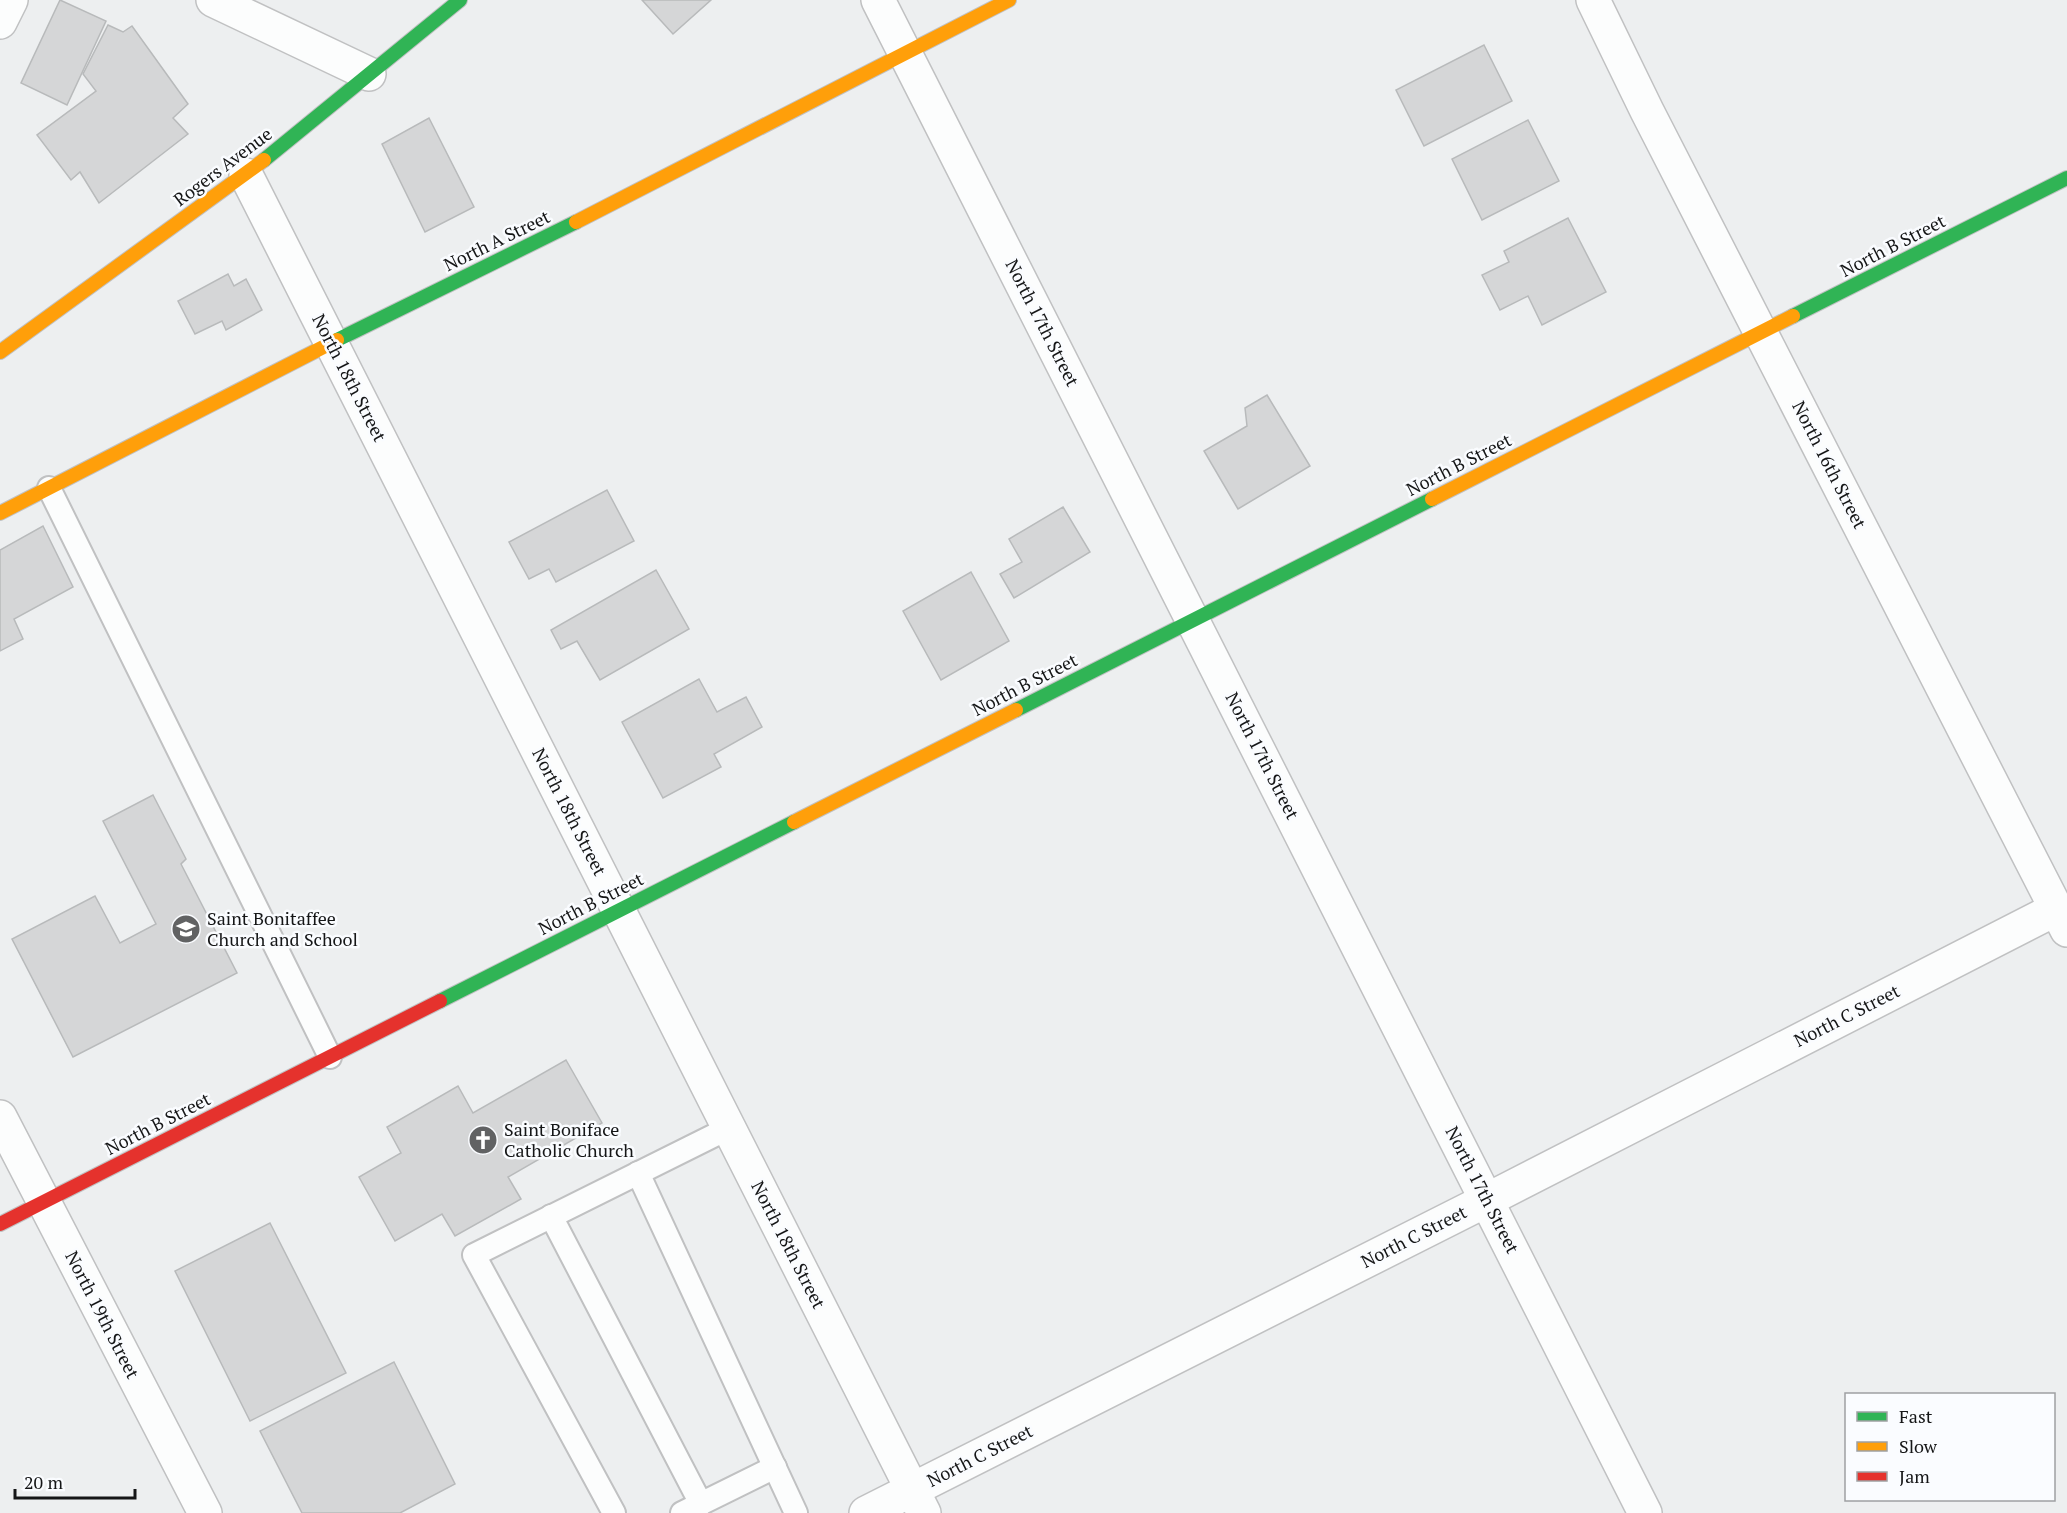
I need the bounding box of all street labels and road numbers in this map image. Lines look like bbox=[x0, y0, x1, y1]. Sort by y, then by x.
street label: Rogers Avenue bbox=[168, 121, 276, 211]
street label: North A Street bbox=[439, 204, 554, 276]
street label: North B Street bbox=[1836, 208, 1950, 282]
street label: North 17th Street bbox=[1000, 255, 1085, 391]
street label: North 18th Street bbox=[307, 310, 393, 446]
street label: North 16th Street bbox=[1787, 397, 1873, 533]
street label: North B Street bbox=[1402, 427, 1516, 501]
street label: North B Street bbox=[968, 647, 1082, 721]
street label: North 17th Street bbox=[1220, 688, 1305, 824]
street label: North 18th Street bbox=[527, 744, 613, 880]
street label: North B Street bbox=[534, 866, 648, 940]
street label: North C Street bbox=[1790, 978, 1904, 1052]
street label: North B Street bbox=[101, 1086, 215, 1160]
street label: North 17th Street bbox=[1440, 1122, 1525, 1258]
street label: North 18th Street bbox=[746, 1177, 832, 1313]
street label: North C Street bbox=[1357, 1199, 1471, 1273]
street label: North 19th Street bbox=[60, 1247, 146, 1383]
street label: North C Street bbox=[923, 1418, 1037, 1492]

